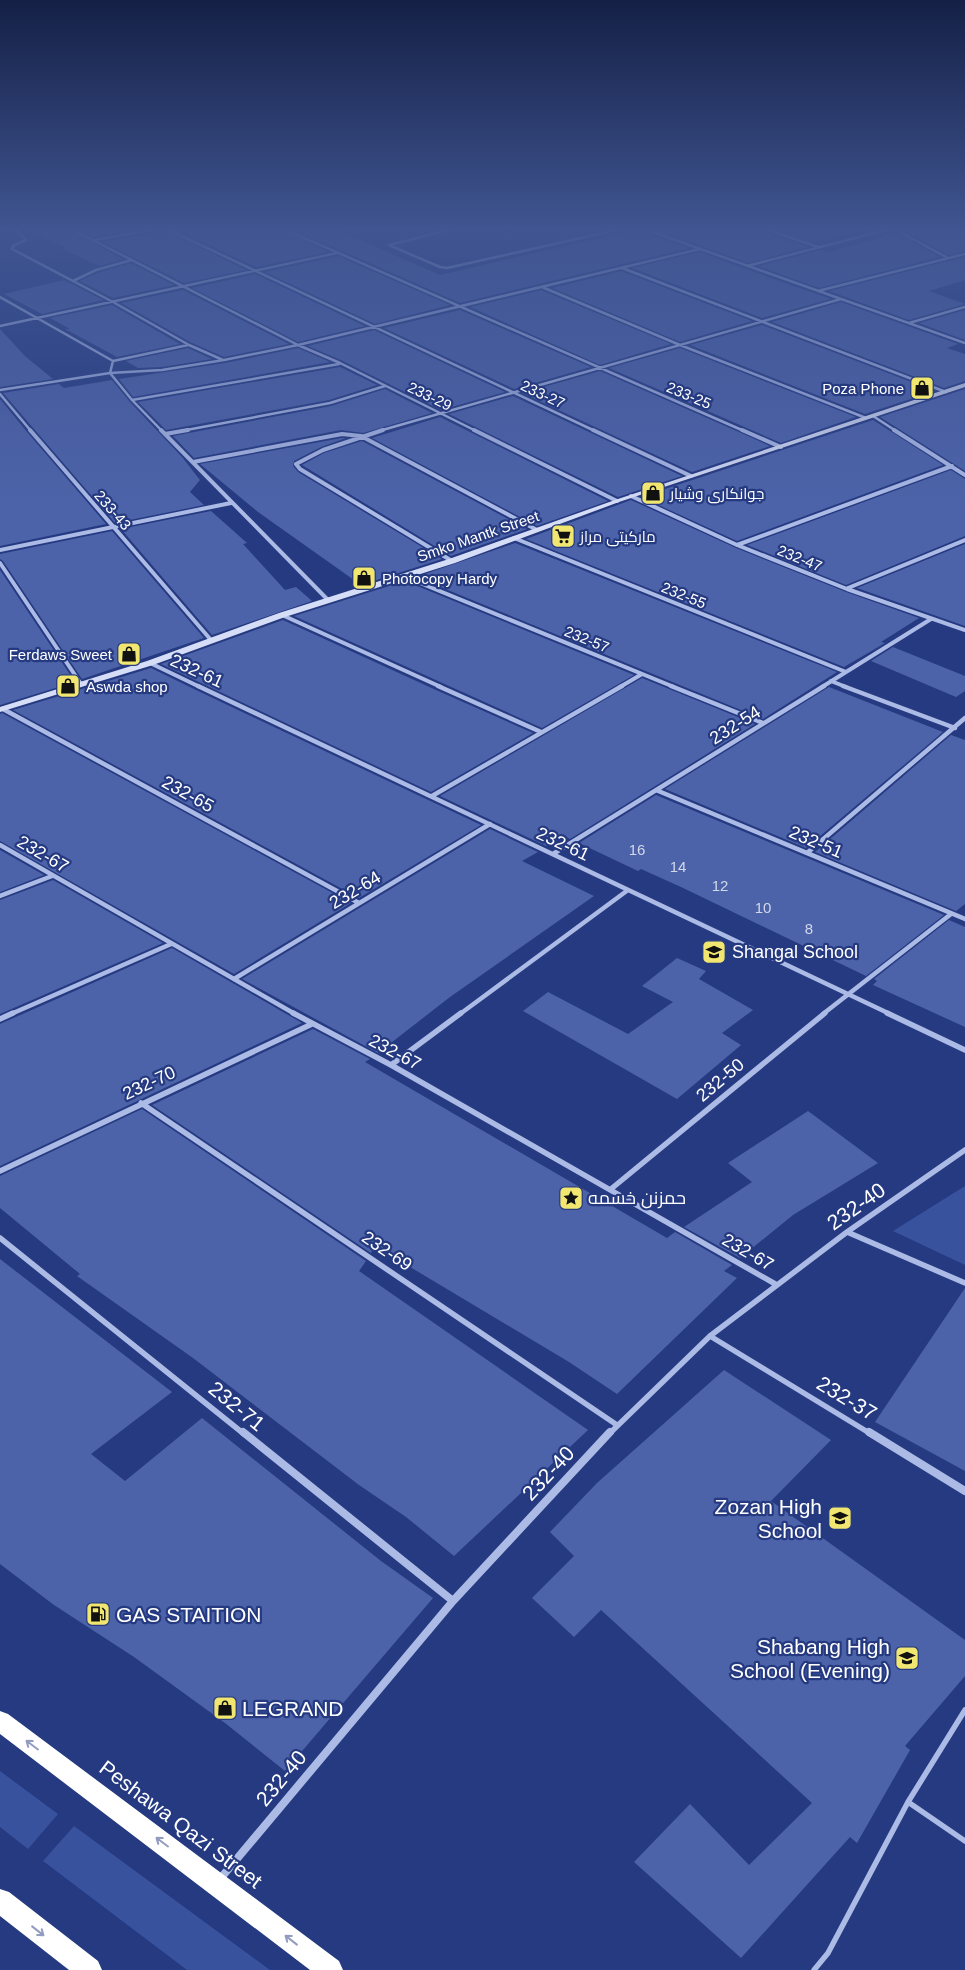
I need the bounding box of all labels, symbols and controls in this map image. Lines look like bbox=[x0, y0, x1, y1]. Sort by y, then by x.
shop icon: Poza Phone bbox=[909, 375, 935, 401]
street label: 233-27 bbox=[518, 376, 568, 412]
street label: 233-29 bbox=[405, 378, 455, 414]
street label: 233-25 bbox=[664, 378, 714, 412]
place label: Poza Phone bbox=[822, 380, 904, 397]
shop icon: جوانکاری وشیار bbox=[640, 480, 666, 506]
place label: جوانکاری وشیار bbox=[669, 485, 764, 504]
street label: 233-43 bbox=[91, 487, 135, 533]
street label: Smko Mantk Street bbox=[415, 507, 542, 565]
supermarket icon: مارکیتی مراز bbox=[550, 523, 576, 549]
place label: مارکیتی مراز bbox=[579, 528, 656, 547]
street label: 232-47 bbox=[775, 541, 825, 575]
shop icon: Photocopy Hardy bbox=[351, 565, 377, 591]
place label: Photocopy Hardy bbox=[382, 570, 498, 587]
street label: 232-55 bbox=[659, 578, 709, 612]
street label: 232-57 bbox=[562, 622, 612, 656]
shop icon: Ferdaws Sweet bbox=[116, 641, 142, 667]
place label: Ferdaws Sweet bbox=[9, 646, 113, 663]
street label: 232-61 bbox=[167, 650, 227, 692]
shop icon: Aswda shop bbox=[55, 673, 81, 699]
place label: Aswda shop bbox=[86, 678, 168, 695]
street label: 232-54 bbox=[706, 702, 764, 748]
street label: 232-65 bbox=[159, 772, 217, 816]
street label: 232-51 bbox=[786, 822, 846, 862]
street label: 232-61 bbox=[533, 823, 593, 865]
street label: 232-67 bbox=[14, 831, 72, 877]
house number: 16 bbox=[629, 841, 645, 858]
house number: 14 bbox=[670, 858, 686, 875]
street label: 232-64 bbox=[326, 867, 384, 913]
house number: 12 bbox=[712, 877, 728, 894]
house number: 10 bbox=[755, 899, 771, 916]
house number: 8 bbox=[805, 920, 813, 937]
school or university icon: Shangal School bbox=[701, 939, 727, 965]
place label: Shangal School bbox=[732, 942, 858, 962]
street label: 232-67 bbox=[366, 1030, 424, 1074]
street label: 232-50 bbox=[692, 1054, 748, 1106]
street label: 232-70 bbox=[119, 1062, 179, 1104]
street label: 232-40 bbox=[823, 1178, 889, 1234]
place icon: حمزنن خسمه bbox=[558, 1185, 584, 1211]
place label: حمزنن خسمه bbox=[588, 1188, 686, 1209]
street label: 232-69 bbox=[358, 1227, 416, 1275]
street label: 232-67 bbox=[719, 1229, 777, 1275]
street label: 232-37 bbox=[813, 1371, 881, 1425]
street label: 232-71 bbox=[204, 1376, 270, 1436]
street label: 232-40 bbox=[517, 1441, 579, 1505]
place label: Zozan High School bbox=[715, 1495, 822, 1542]
school or university icon: Zozan High School bbox=[827, 1505, 853, 1531]
fuel station icon: GAS STAITION bbox=[85, 1601, 111, 1627]
place label: GAS STAITION bbox=[116, 1603, 261, 1626]
place label: Shabang High School (Evening) bbox=[730, 1635, 890, 1682]
school or university icon: Shabang High School (Evening) bbox=[894, 1645, 920, 1671]
shop icon: LEGRAND bbox=[212, 1695, 238, 1721]
place label: LEGRAND bbox=[242, 1697, 344, 1720]
one-way arrow bbox=[25, 1740, 39, 1750]
street label: 232-40 bbox=[251, 1746, 311, 1810]
street label: Peshawa Qazi Street bbox=[95, 1755, 267, 1893]
one-way arrow bbox=[155, 1837, 169, 1847]
one-way arrow bbox=[32, 1925, 45, 1936]
one-way arrow bbox=[285, 1935, 298, 1946]

